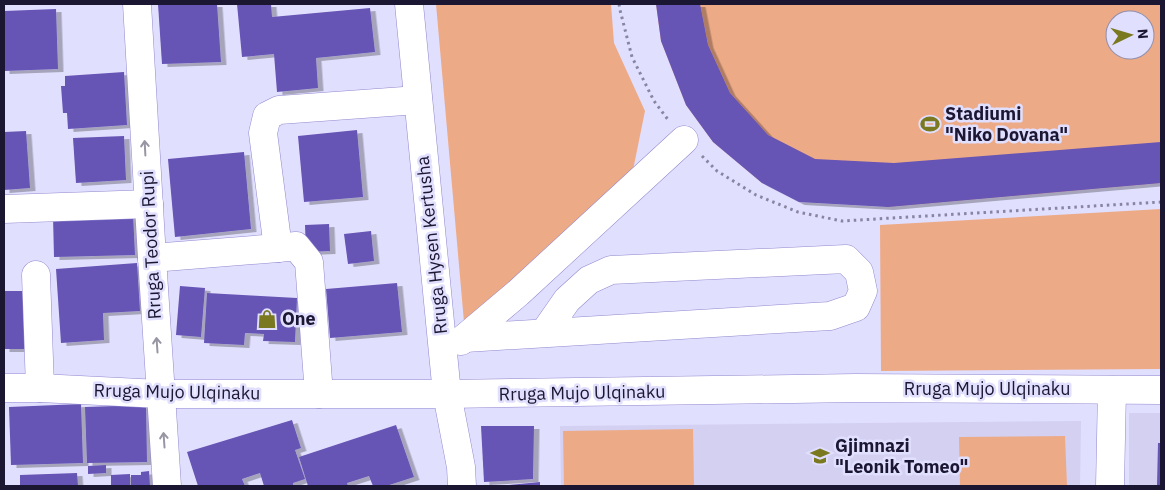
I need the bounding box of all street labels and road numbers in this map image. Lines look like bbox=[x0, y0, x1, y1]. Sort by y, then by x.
street label: Rruga Hysen Kertusha bbox=[411, 154, 452, 335]
street label: Rruga Teodor Rupi bbox=[135, 170, 166, 320]
street label: Rruga Mujo Ulqinaku bbox=[904, 377, 1070, 400]
street label: Rruga Mujo Ulqinaku bbox=[93, 379, 261, 404]
street label: Rruga Mujo Ulqinaku bbox=[498, 380, 666, 405]

